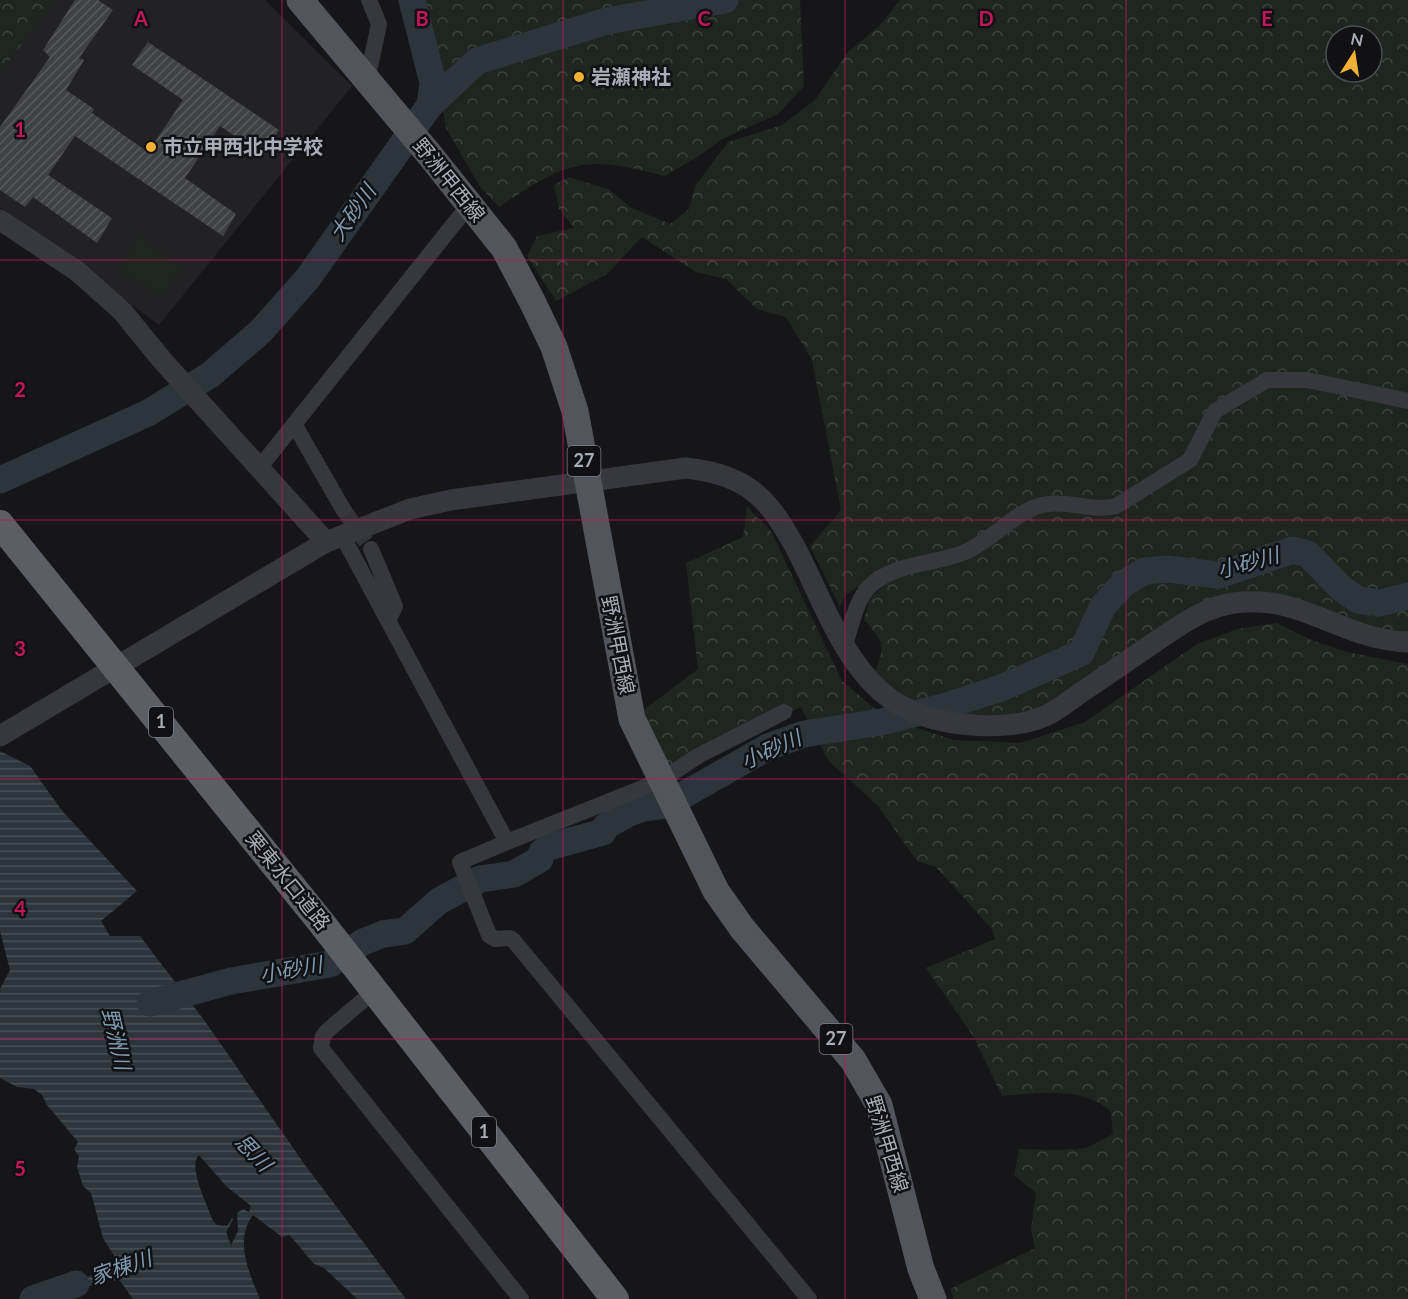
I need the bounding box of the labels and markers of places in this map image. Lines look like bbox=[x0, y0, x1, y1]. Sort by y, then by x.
place label: 岩瀬神社 bbox=[591, 64, 671, 88]
marker: 岩瀬神社 bbox=[572, 70, 586, 84]
place label: 市立甲西北中学校 bbox=[163, 134, 323, 158]
marker: 市立甲西北中学校 bbox=[144, 140, 158, 154]

